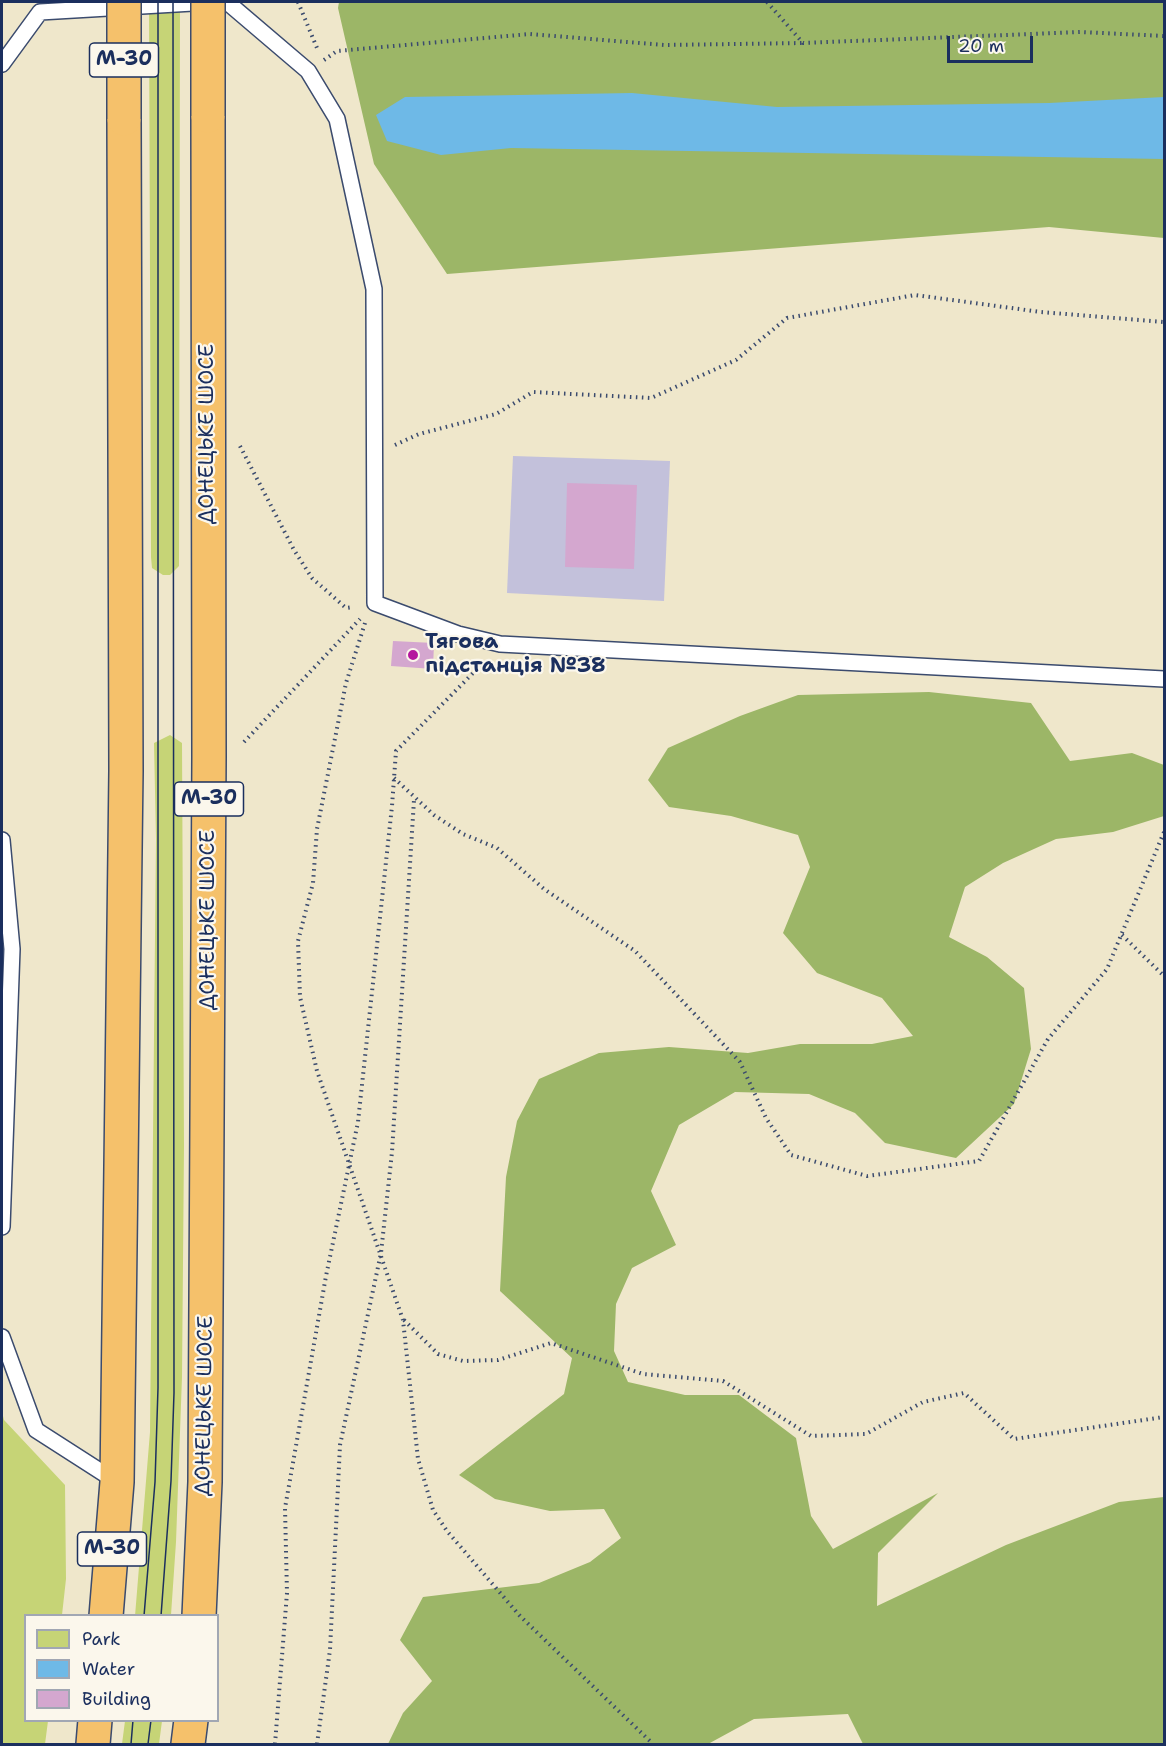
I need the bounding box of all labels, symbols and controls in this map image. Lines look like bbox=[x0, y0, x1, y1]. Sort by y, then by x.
scale bar bbox=[950, 24, 1036, 62]
text: 20 m bbox=[958, 34, 1004, 58]
road number: М-30 bbox=[90, 43, 158, 77]
street label: ДОНЕЦЬКЕ ШОСЕ bbox=[195, 344, 221, 524]
place label: Тягова пiдстанцiя №38 bbox=[425, 630, 606, 680]
marker: Тягова пiдстанцiя №38 bbox=[406, 648, 420, 662]
road number: М-30 bbox=[174, 782, 244, 816]
street label: ДОНЕЦЬКЕ ШОСЕ bbox=[196, 830, 222, 1010]
street label: ДОНЕЦЬКЕ ШОСЕ bbox=[191, 1316, 219, 1496]
road number: М-30 bbox=[78, 1532, 146, 1566]
legend bbox=[24, 1614, 219, 1722]
text: Park bbox=[82, 1627, 121, 1651]
text: Water bbox=[82, 1657, 135, 1681]
text: Building bbox=[82, 1687, 151, 1711]

